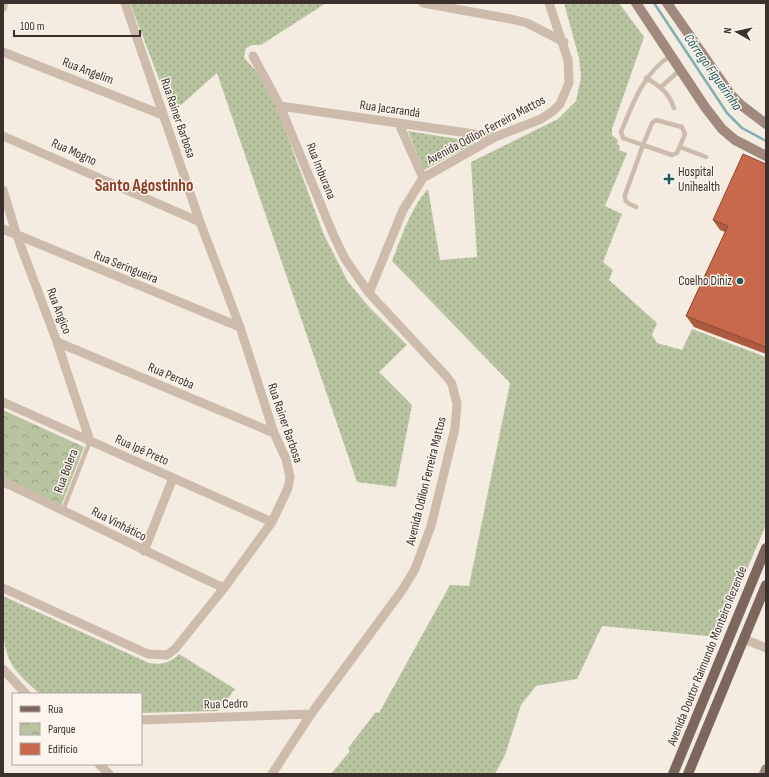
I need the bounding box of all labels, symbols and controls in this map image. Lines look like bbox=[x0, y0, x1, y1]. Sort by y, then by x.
scale bar bbox=[14, 12, 140, 38]
north arrow bbox=[717, 12, 757, 52]
text: 100 m bbox=[20, 19, 45, 34]
text: N bbox=[721, 27, 734, 34]
water label: Córrego Figueirinha bbox=[680, 30, 746, 114]
street label: Rua Angelim bbox=[60, 54, 116, 88]
street label: Rua Rainer Barbosa bbox=[157, 76, 199, 160]
street label: Avenida Odilon Ferreira Mattos bbox=[423, 92, 548, 168]
street label: Rua Jacarandá bbox=[359, 97, 421, 121]
street label: Rua Mogno bbox=[49, 135, 99, 169]
street label: Rua Imburana bbox=[302, 140, 340, 202]
place label: Hospital Unihealth bbox=[678, 164, 720, 195]
marker: Hospital Unihealth bbox=[663, 173, 675, 185]
district label: Santo Agostinho bbox=[95, 176, 193, 196]
street label: Rua Seringueira bbox=[92, 247, 160, 287]
place label: Coelho Diniz bbox=[678, 273, 732, 289]
marker: Coelho Diniz bbox=[735, 276, 745, 286]
street label: Rua Angico bbox=[43, 286, 75, 336]
street label: Rua Peroba bbox=[146, 359, 196, 393]
street label: Rua Rainer Barbosa bbox=[264, 381, 306, 465]
street label: Avenida Odilon Ferreira Mattos bbox=[402, 415, 450, 548]
street label: Rua Ipê Preto bbox=[113, 431, 171, 469]
street label: Rua Bolera bbox=[50, 447, 82, 495]
street label: Rua Vinhático bbox=[89, 503, 149, 545]
street label: Avenida Doutor Raimundo Monteiro Rezende bbox=[663, 564, 750, 749]
legend bbox=[12, 693, 142, 765]
street label: Rua Cedro bbox=[204, 695, 248, 713]
text: Rua bbox=[48, 702, 64, 717]
text: Parque bbox=[48, 722, 76, 737]
text: Edifício bbox=[48, 742, 78, 757]

